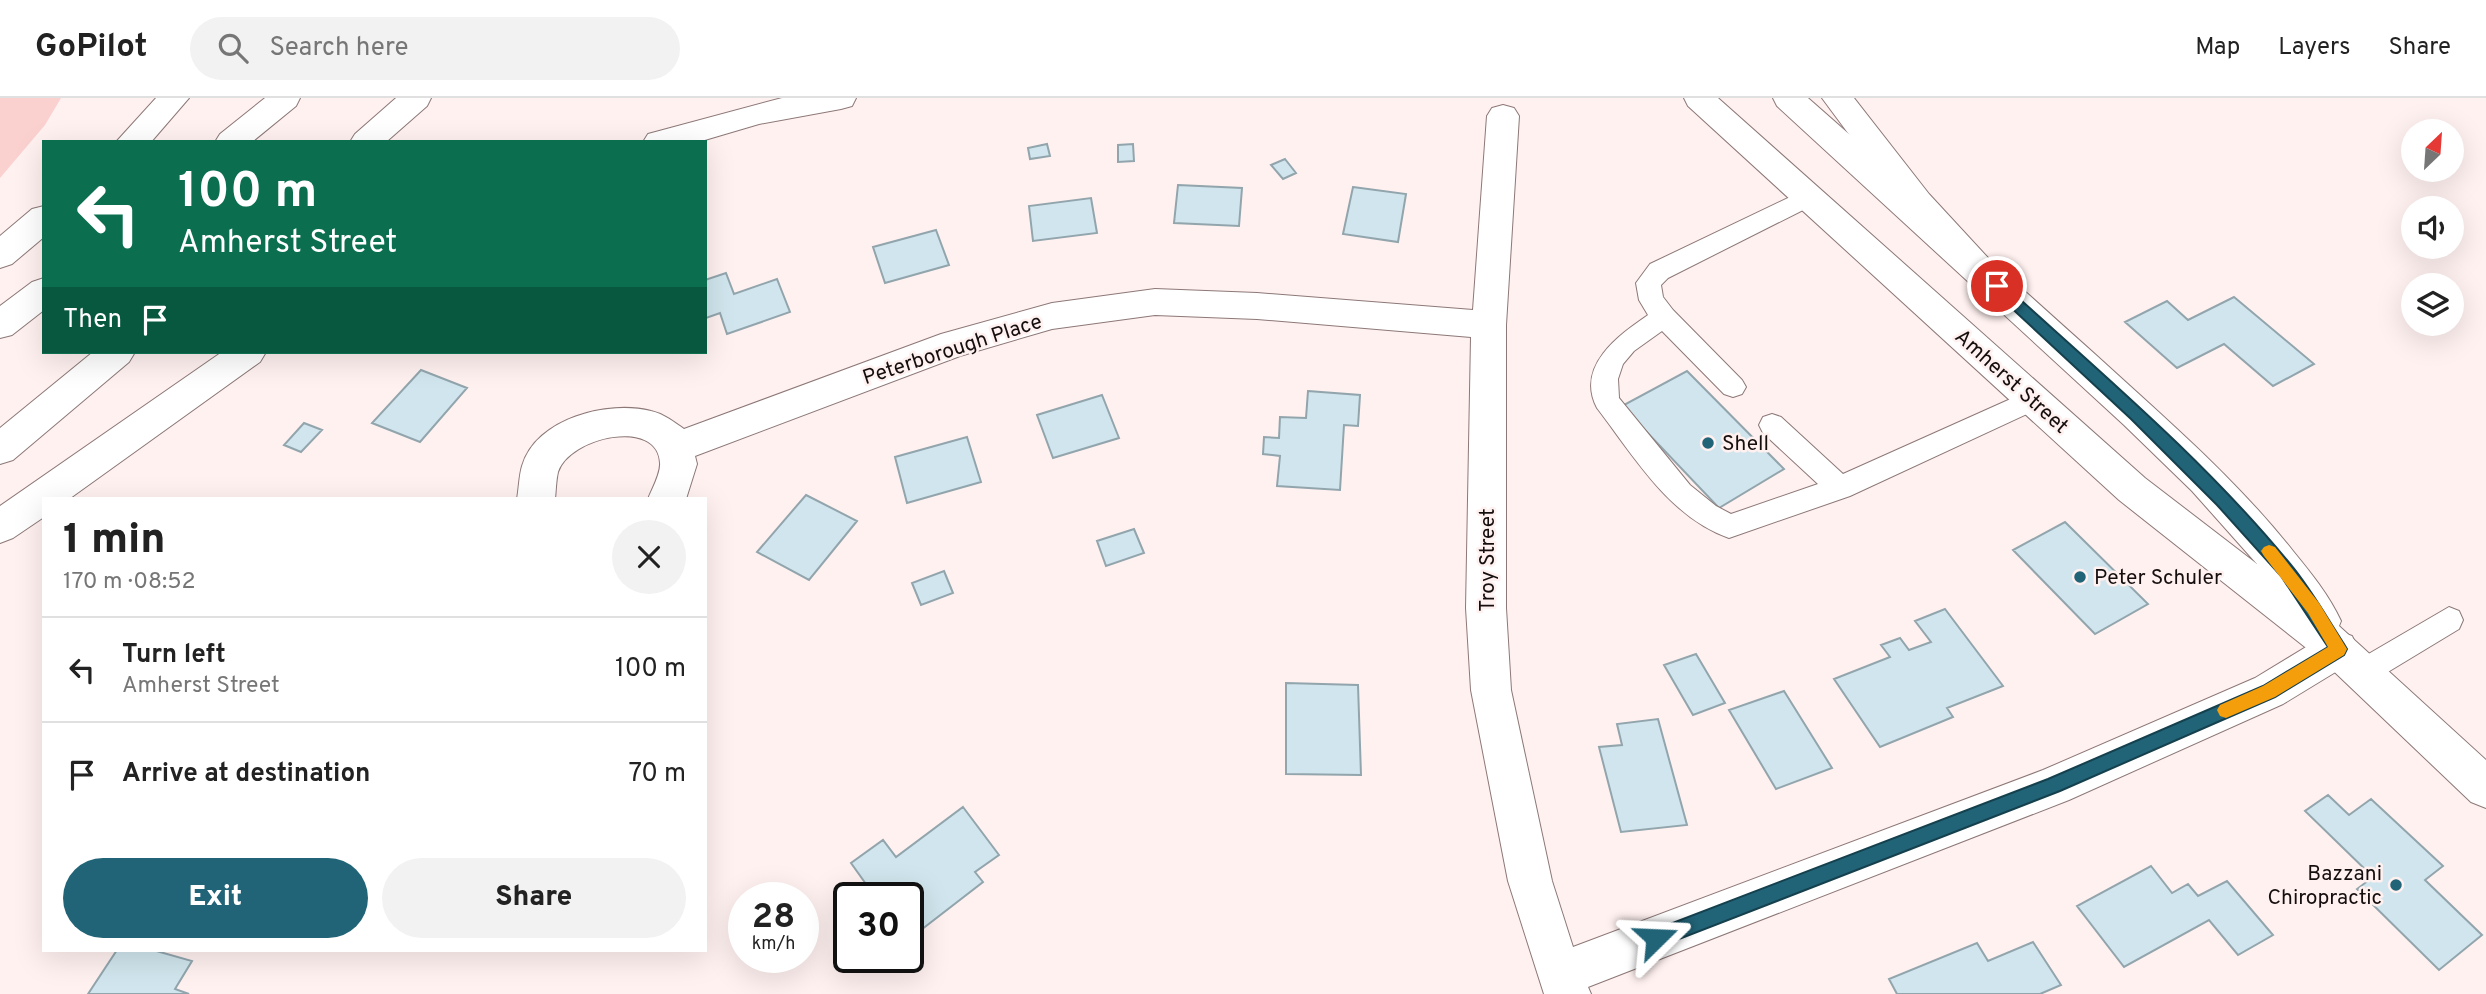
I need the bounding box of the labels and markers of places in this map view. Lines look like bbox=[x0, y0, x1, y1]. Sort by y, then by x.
pin bbox=[1967, 256, 2027, 316]
place label: Shell bbox=[1722, 431, 1769, 458]
marker: Shell bbox=[1700, 435, 1716, 451]
place label: Peter Schuler bbox=[2094, 565, 2222, 592]
marker: Peter Schuler bbox=[2072, 569, 2088, 585]
place label: Bazzani Chiropractic bbox=[2267, 861, 2382, 912]
marker: Bazzani Chiropractic bbox=[2388, 877, 2404, 893]

